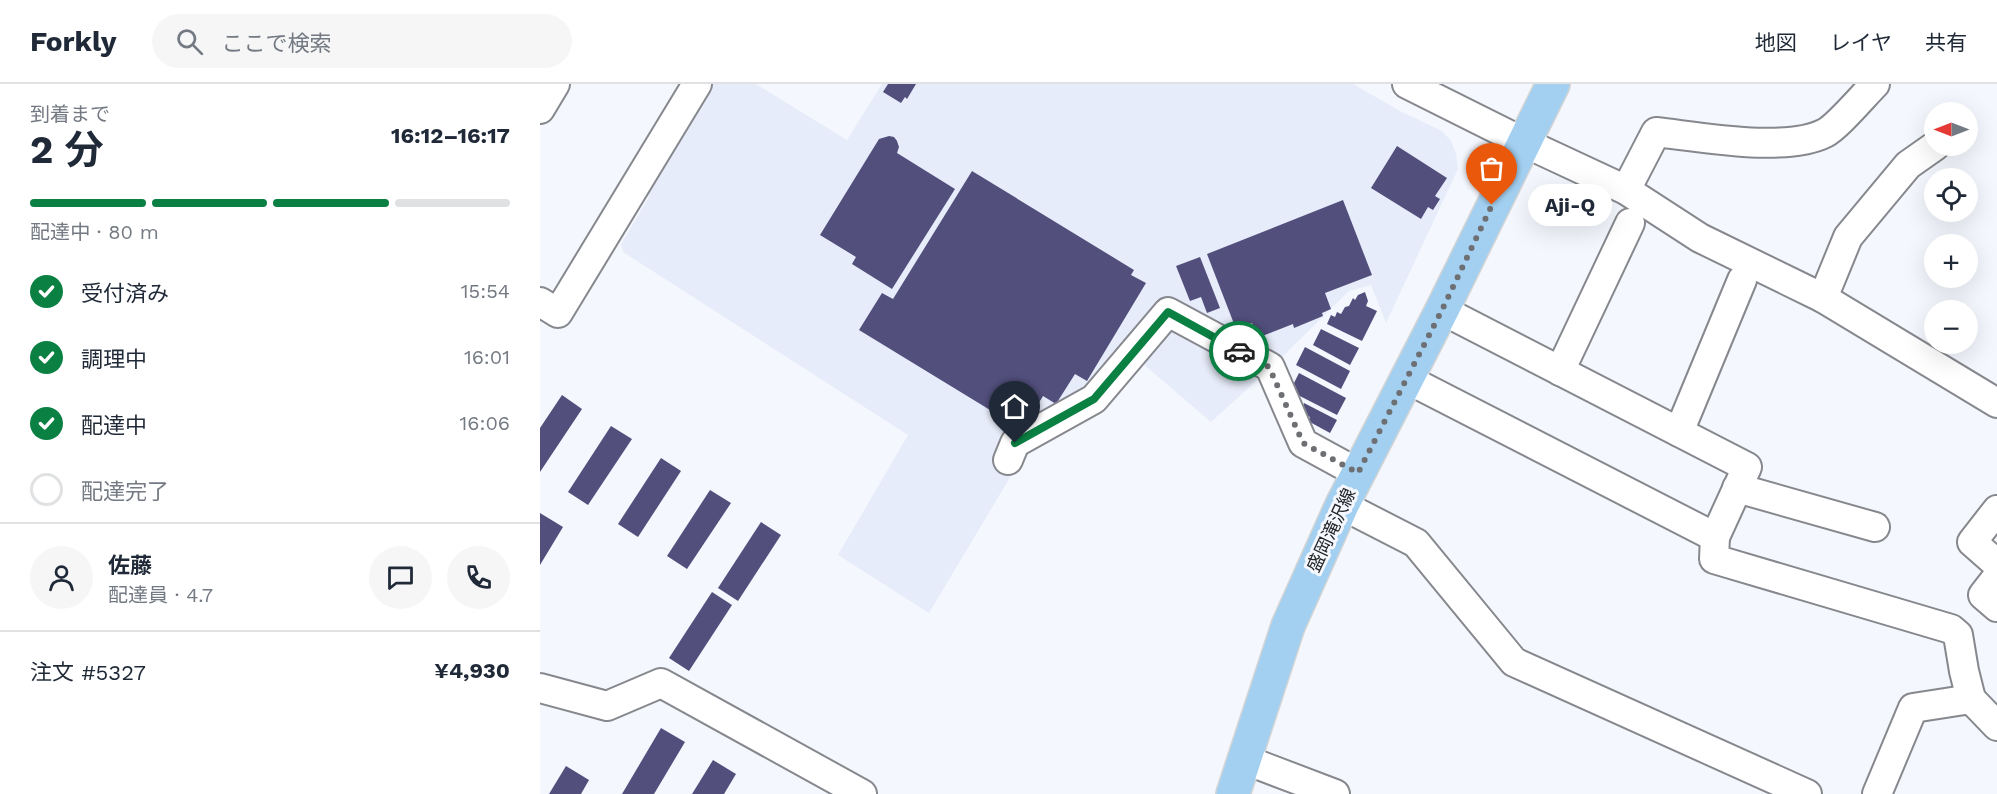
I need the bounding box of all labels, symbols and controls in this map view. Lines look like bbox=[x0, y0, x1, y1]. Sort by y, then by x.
search box bbox=[152, 14, 572, 68]
text: Forkly bbox=[30, 25, 116, 58]
icon: search bbox=[173, 25, 206, 58]
text: 地図 bbox=[1755, 30, 1797, 55]
text: レイヤ bbox=[1830, 30, 1892, 55]
text: 共有 bbox=[1925, 30, 1967, 55]
text: ここで検索 bbox=[221, 31, 331, 56]
text: 到着まで bbox=[30, 102, 110, 126]
north arrow bbox=[1924, 102, 1978, 156]
map controls bbox=[1924, 102, 1978, 354]
text: 16:12–16:17 bbox=[391, 123, 510, 148]
text: 2 分 bbox=[30, 127, 103, 172]
pin bbox=[1466, 143, 1517, 205]
icon: bag bbox=[1475, 152, 1508, 185]
button: locate bbox=[1924, 168, 1978, 222]
callout: Aji-Q bbox=[1528, 184, 1612, 226]
text: Aji-Q bbox=[1545, 193, 1595, 217]
text: 配達中 · 80 m bbox=[30, 220, 159, 244]
button: + bbox=[1924, 234, 1978, 288]
icon: check bbox=[30, 275, 63, 308]
text: 15:54 bbox=[461, 279, 510, 303]
text: 受付済み bbox=[81, 281, 169, 306]
button: − bbox=[1924, 300, 1978, 354]
courier bbox=[1209, 321, 1269, 381]
icon: car bbox=[1223, 335, 1256, 368]
icon: check bbox=[30, 341, 63, 374]
text: 16:01 bbox=[464, 345, 510, 369]
text: 調理中 bbox=[81, 347, 147, 372]
pin bbox=[989, 381, 1040, 443]
icon: home bbox=[998, 390, 1031, 423]
icon: check bbox=[30, 407, 63, 440]
text: 16:06 bbox=[460, 411, 510, 435]
text: 配達中 bbox=[81, 413, 147, 438]
text: 配達完了 bbox=[81, 479, 169, 504]
street label: 盛岡滝沢線 bbox=[1302, 485, 1360, 575]
button: person bbox=[30, 546, 93, 609]
button: chat bbox=[369, 546, 432, 609]
button: phone bbox=[447, 546, 510, 609]
text: 佐藤 bbox=[108, 553, 152, 578]
text: 配達員 · 4.7 bbox=[108, 583, 213, 607]
text: ¥4,930 bbox=[434, 658, 510, 683]
text: 注文 #5327 bbox=[30, 660, 146, 685]

